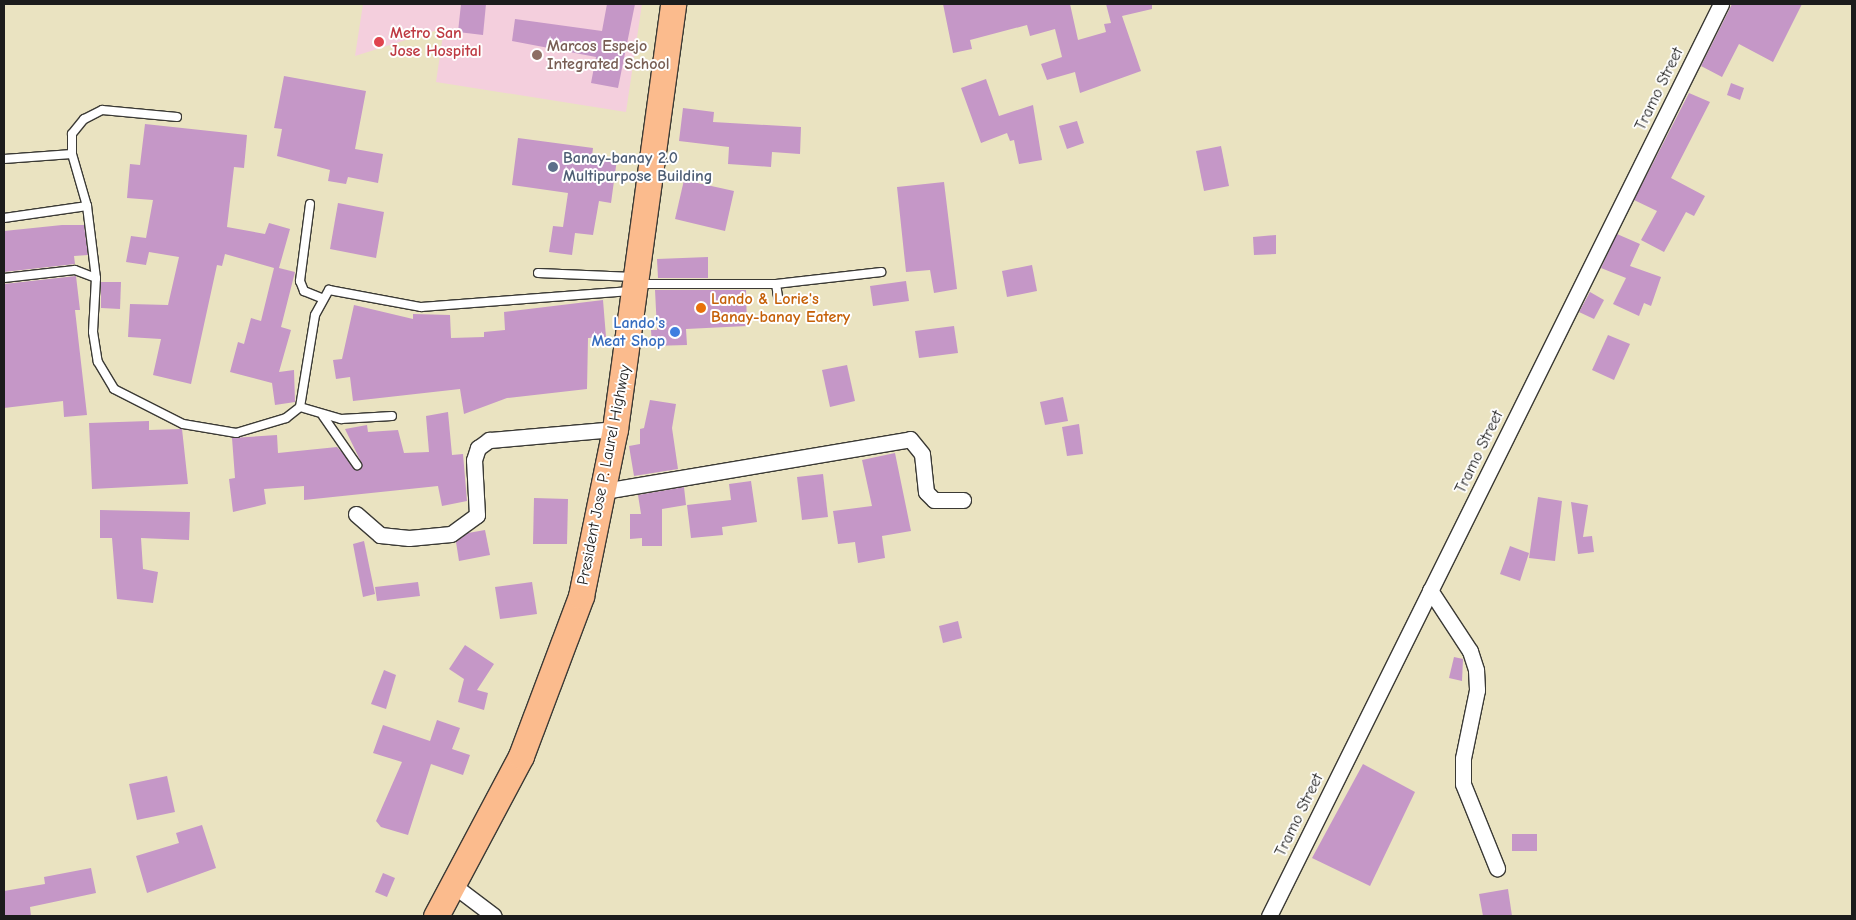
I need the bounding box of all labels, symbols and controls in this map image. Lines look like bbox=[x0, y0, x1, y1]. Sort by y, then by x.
place label: Metro San Jose Hospital bbox=[390, 23, 482, 61]
marker: Metro San Jose Hospital bbox=[372, 35, 386, 49]
place label: Marcos Espejo Integrated School bbox=[547, 36, 670, 74]
street label: Tramo Street bbox=[1631, 44, 1687, 134]
marker: Marcos Espejo Integrated School bbox=[531, 49, 543, 61]
place label: Banay-banay 2.0 Multipurpose Building bbox=[563, 148, 713, 186]
marker: Banay-banay 2.0 Multipurpose Building bbox=[547, 161, 559, 173]
place label: Lando & Lorie's Banay-banay Eatery bbox=[711, 289, 850, 327]
marker: Lando & Lorie's Banay-banay Eatery bbox=[695, 302, 707, 314]
place label: Lando's Meat Shop bbox=[591, 313, 665, 351]
marker: Lando's Meat Shop bbox=[669, 326, 681, 338]
street label: President Jose P. Laurel Highway bbox=[573, 363, 635, 587]
street label: Tramo Street bbox=[1451, 407, 1507, 497]
street label: Tramo Street bbox=[1271, 770, 1327, 860]

